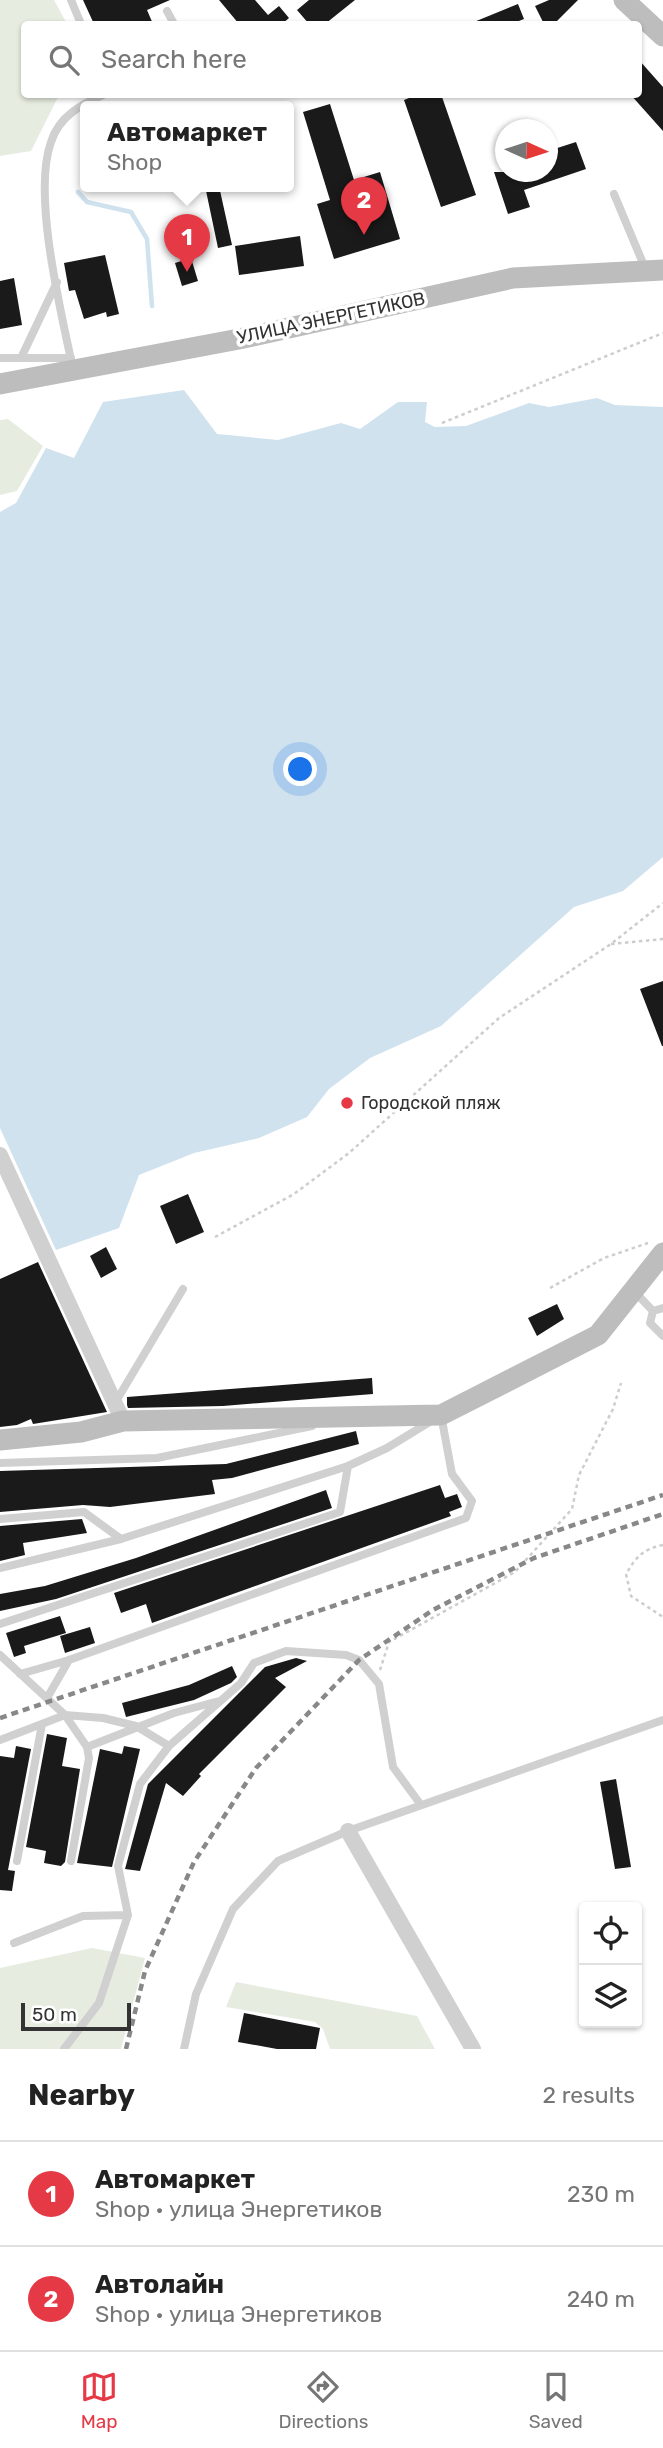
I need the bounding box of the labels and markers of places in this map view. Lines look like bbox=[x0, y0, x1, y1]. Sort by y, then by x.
pin: 2 bbox=[341, 177, 387, 235]
pin: 1 bbox=[164, 214, 210, 272]
place label: Городской пляж bbox=[361, 1092, 501, 1114]
marker: Городской пляж bbox=[339, 1095, 355, 1111]

